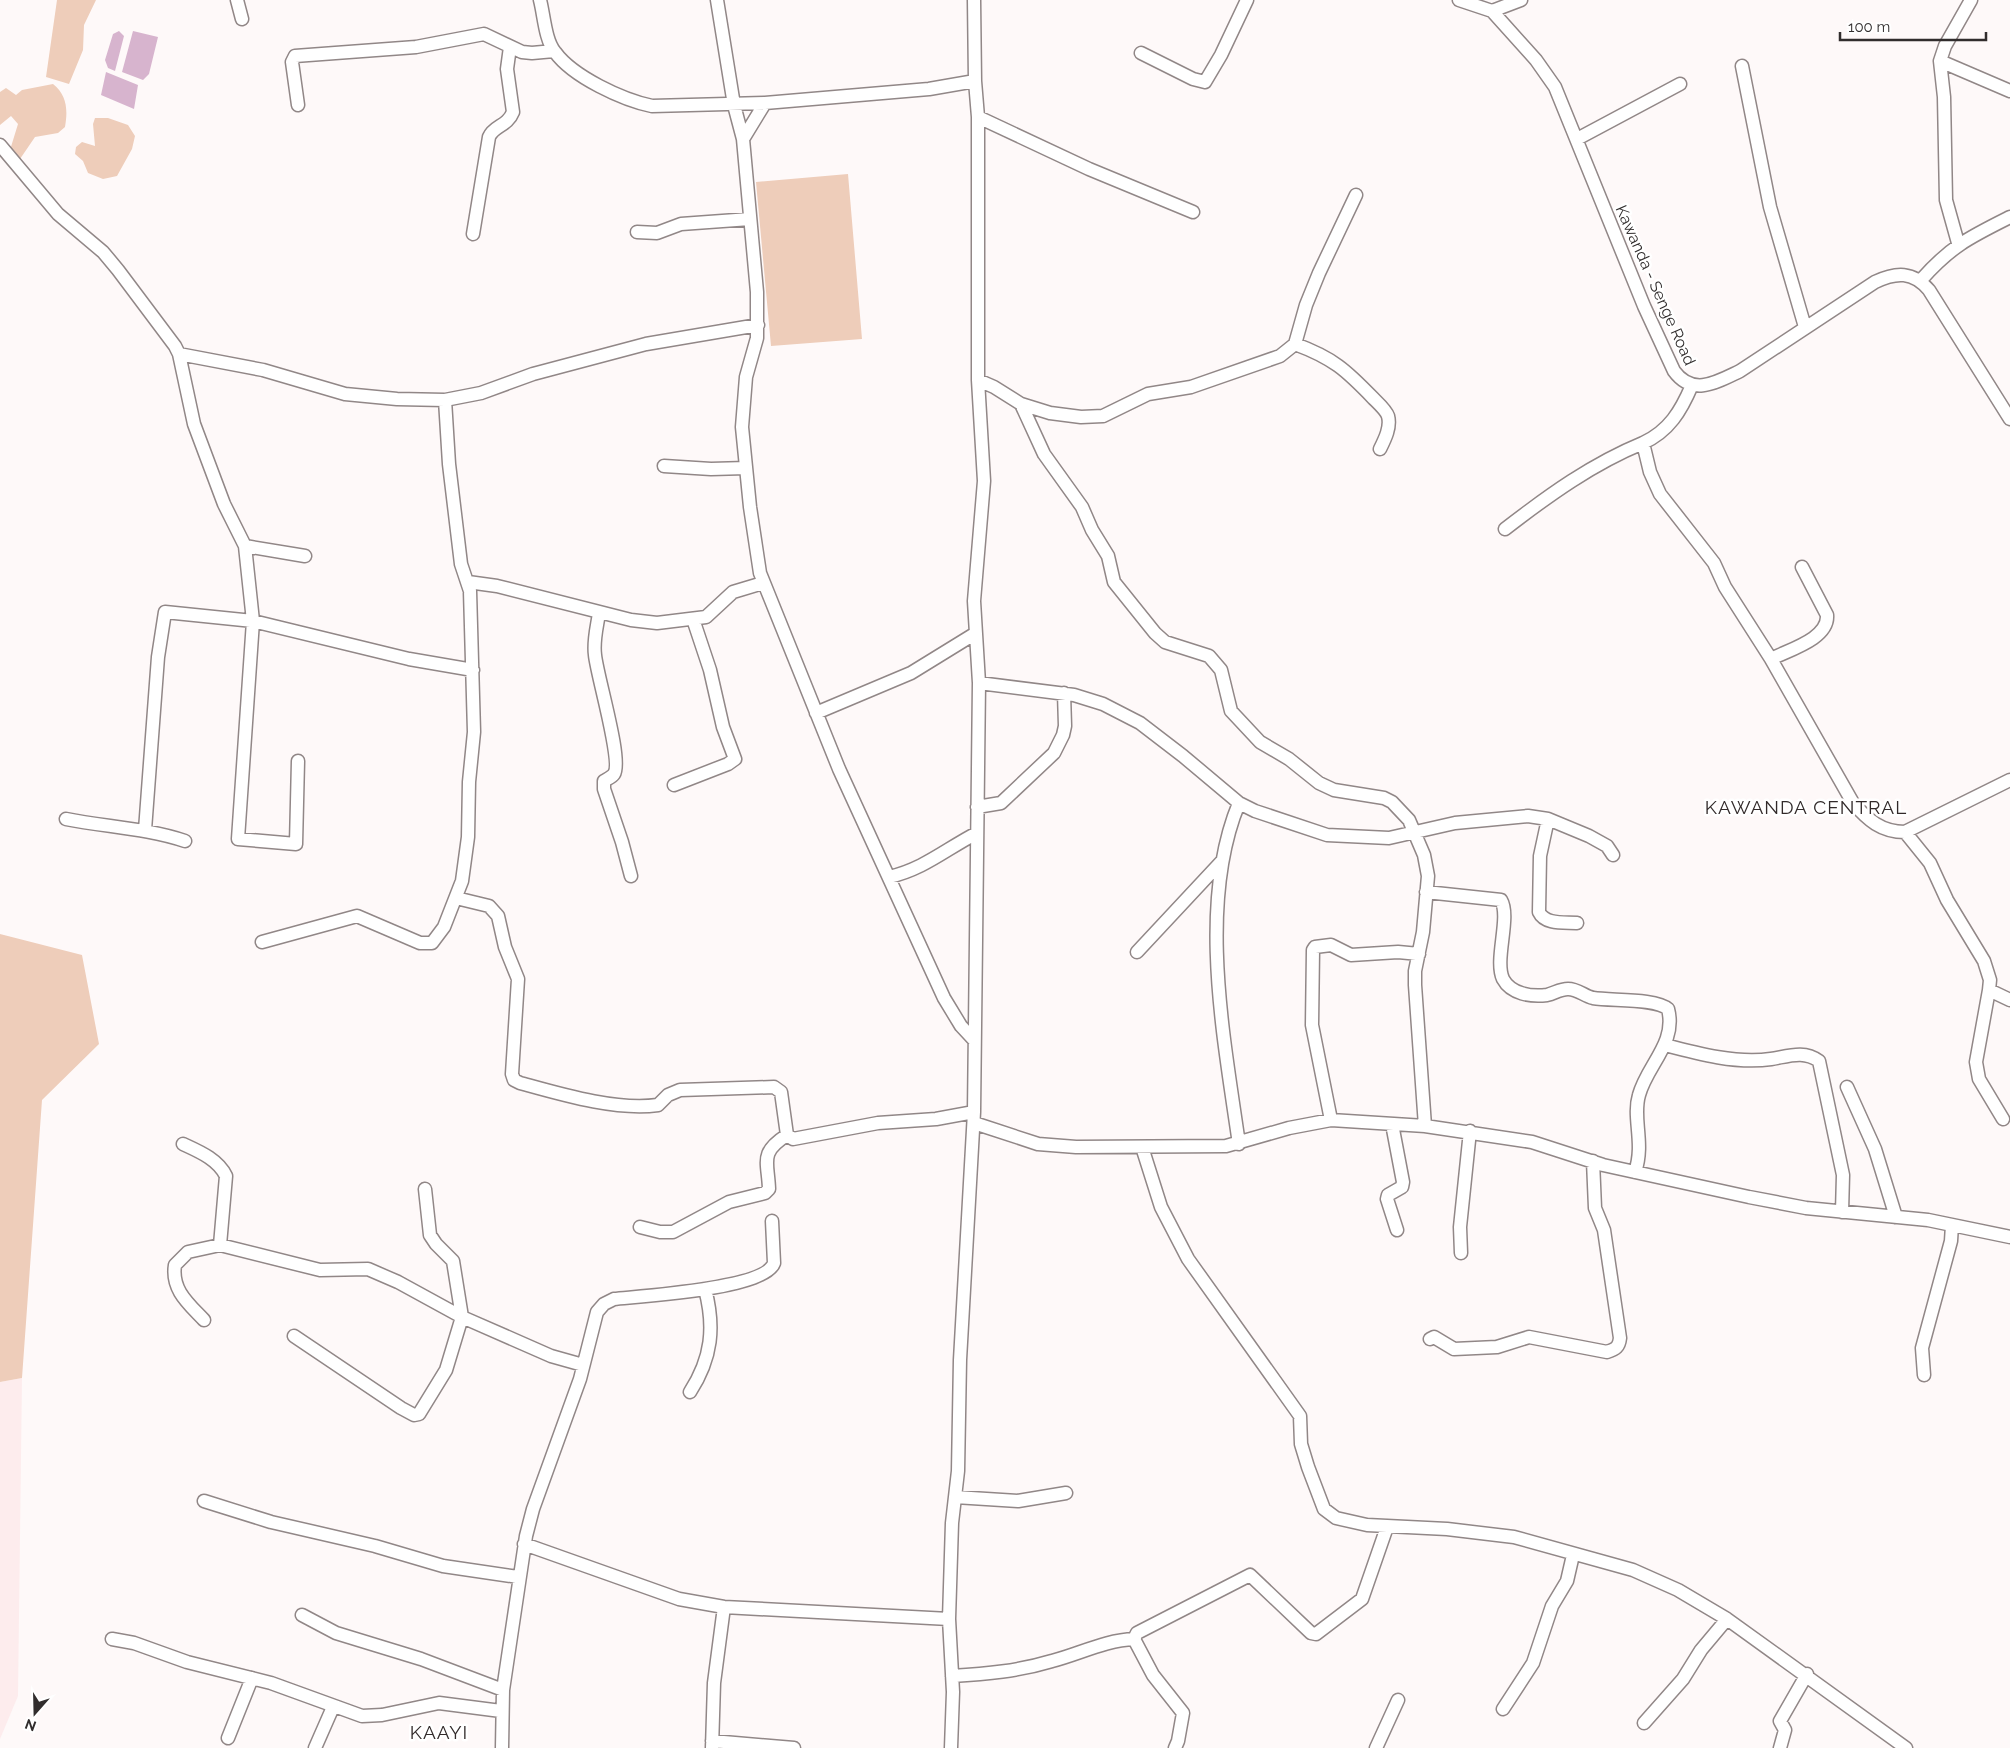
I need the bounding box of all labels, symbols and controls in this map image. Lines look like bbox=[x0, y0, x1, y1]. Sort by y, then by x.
scale bar bbox=[1840, 10, 1986, 42]
text: 100 m bbox=[1848, 18, 1890, 36]
street label: Kawanda - Senge Road bbox=[1612, 202, 1699, 368]
district label: KAWANDA CENTRAL bbox=[1705, 796, 1907, 818]
north arrow bbox=[10, 1688, 60, 1738]
text: N bbox=[23, 1716, 38, 1735]
district label: KAAYI bbox=[410, 1721, 468, 1743]

